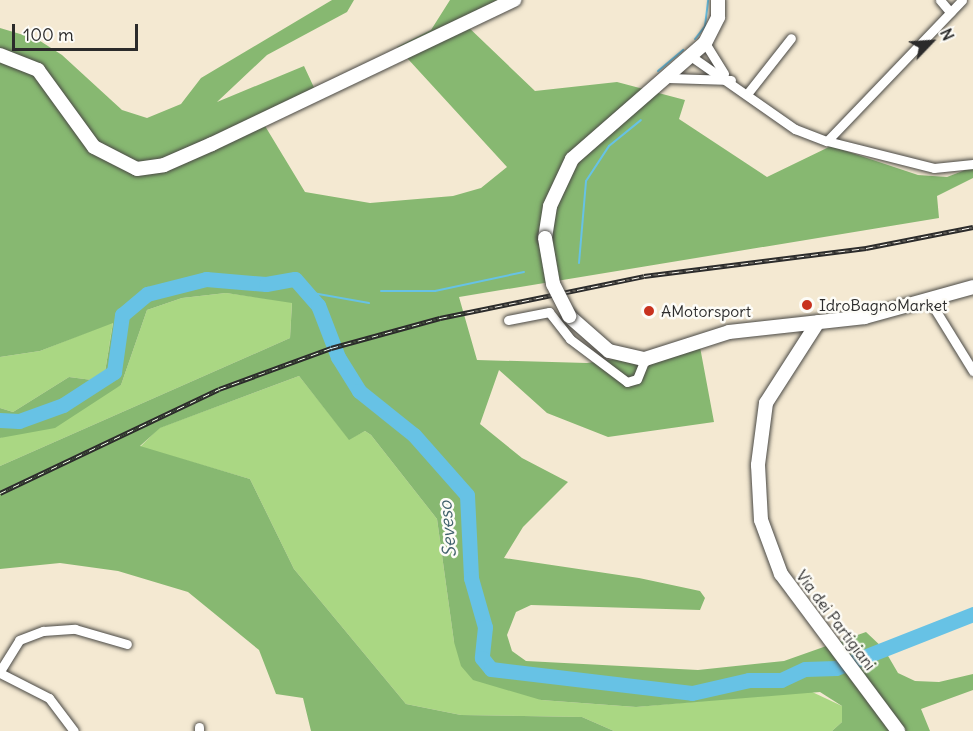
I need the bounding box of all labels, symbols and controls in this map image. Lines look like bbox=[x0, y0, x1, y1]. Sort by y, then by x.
scale bar bbox=[15, 12, 141, 50]
north arrow bbox=[901, 12, 961, 72]
text: 100 m bbox=[23, 23, 74, 46]
text: N bbox=[936, 25, 959, 44]
place label: IdroBagnoMarket bbox=[819, 295, 947, 315]
marker: IdroBagnoMarket bbox=[800, 298, 814, 312]
place label: AMotorsport bbox=[661, 301, 751, 321]
marker: AMotorsport bbox=[642, 304, 656, 318]
water label: Seveso bbox=[435, 500, 461, 558]
street label: Via dei Partigiani bbox=[792, 566, 880, 674]

